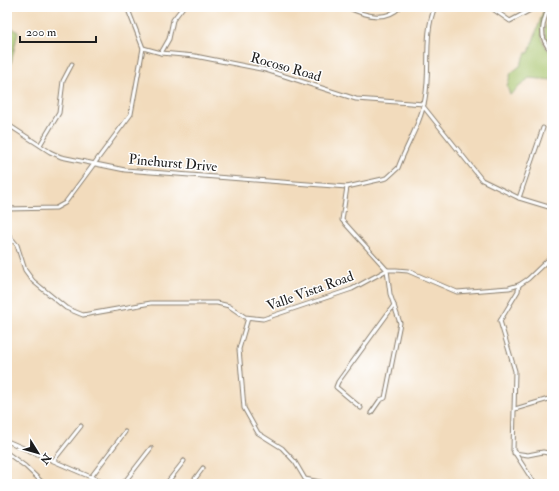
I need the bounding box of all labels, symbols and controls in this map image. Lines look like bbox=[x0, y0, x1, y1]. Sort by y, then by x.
scale bar bbox=[20, 18, 96, 44]
text: 200 m bbox=[26, 25, 57, 40]
street label: Rocoso Road bbox=[249, 49, 323, 85]
street label: Pinehurst Drive bbox=[128, 151, 218, 175]
street label: Valle Vista Road bbox=[264, 267, 356, 315]
north arrow bbox=[18, 433, 58, 473]
text: N bbox=[37, 450, 54, 467]

